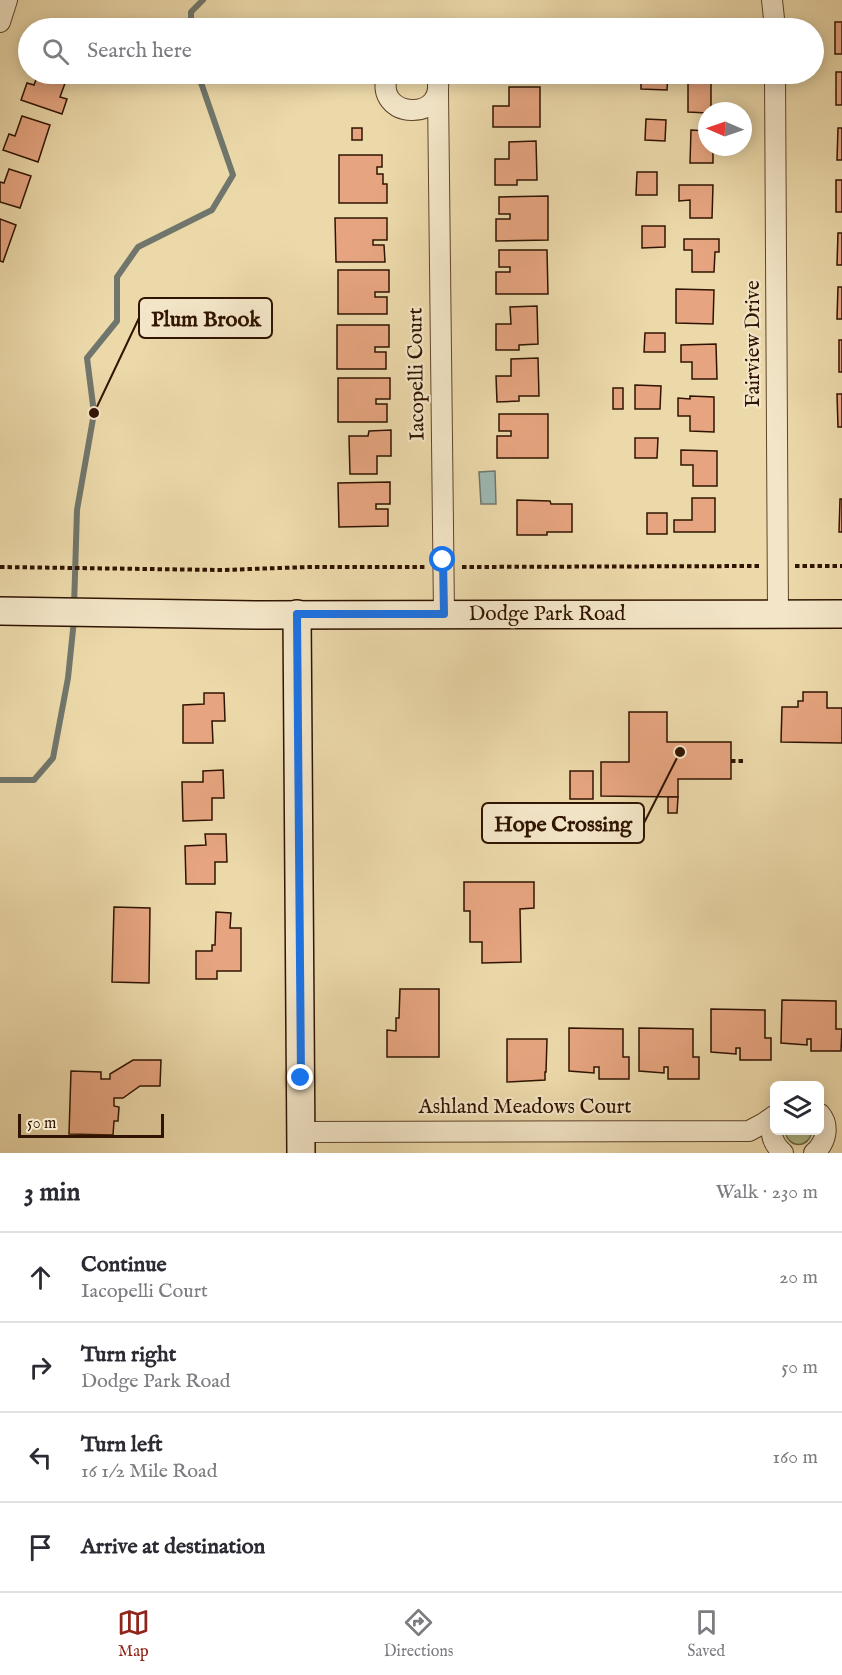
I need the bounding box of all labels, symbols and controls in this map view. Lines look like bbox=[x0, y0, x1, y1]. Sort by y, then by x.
search box bbox=[18, 18, 824, 84]
icon: search bbox=[39, 35, 72, 68]
text: Search here bbox=[87, 37, 192, 65]
north arrow bbox=[698, 102, 752, 156]
street label: Fairview Drive bbox=[740, 280, 767, 408]
callout: Plum Brook bbox=[139, 298, 272, 338]
text: Plum Brook bbox=[151, 306, 262, 334]
street label: Iacopelli Court bbox=[402, 307, 432, 441]
route start bbox=[429, 546, 455, 572]
street label: Dodge Park Road bbox=[469, 601, 626, 628]
callout: Hope Crossing bbox=[482, 803, 644, 843]
text: Hope Crossing bbox=[494, 811, 633, 839]
route end bbox=[287, 1064, 313, 1090]
map controls bbox=[770, 1081, 824, 1135]
button: layers bbox=[770, 1081, 824, 1135]
street label: Ashland Meadows Court bbox=[418, 1094, 631, 1121]
scale bar bbox=[18, 1111, 164, 1138]
text: 50 m bbox=[27, 1114, 56, 1134]
text: 3 min bbox=[24, 1176, 80, 1209]
text: Walk · 230 m bbox=[716, 1180, 818, 1205]
text: Continue bbox=[81, 1251, 167, 1279]
icon: ahead bbox=[24, 1261, 57, 1294]
text: 20 m bbox=[779, 1265, 818, 1290]
text: Iacopelli Court bbox=[81, 1279, 208, 1304]
text: Turn right bbox=[81, 1341, 176, 1369]
icon: right bbox=[24, 1351, 57, 1384]
text: 50 m bbox=[781, 1355, 818, 1380]
text: Dodge Park Road bbox=[81, 1369, 231, 1394]
text: Turn left bbox=[81, 1431, 163, 1459]
icon: left bbox=[24, 1441, 57, 1474]
text: 160 m bbox=[772, 1445, 818, 1470]
text: 16 1/2 Mile Road bbox=[81, 1459, 217, 1484]
icon: arrive bbox=[24, 1531, 57, 1564]
text: Arrive at destination bbox=[81, 1533, 265, 1561]
tab: Map bbox=[117, 1606, 150, 1662]
tab: Directions bbox=[384, 1606, 453, 1662]
tab: Saved bbox=[687, 1606, 725, 1662]

